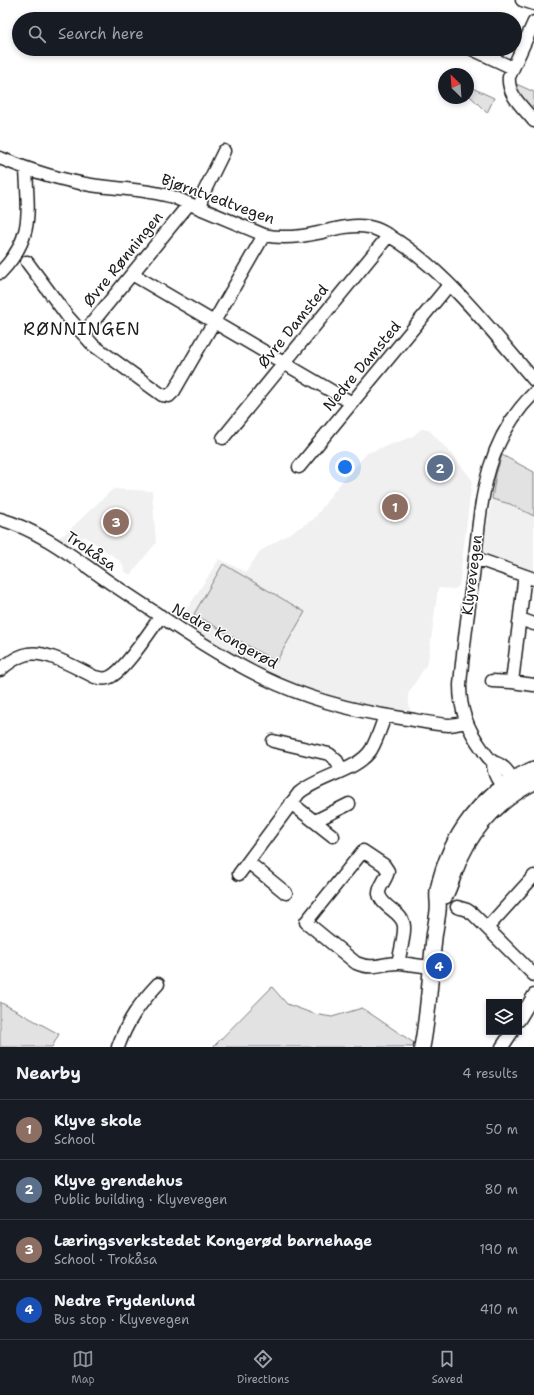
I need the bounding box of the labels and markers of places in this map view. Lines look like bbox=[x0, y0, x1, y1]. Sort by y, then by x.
pin: 2 bbox=[427, 453, 453, 483]
pin: 1 bbox=[382, 492, 408, 522]
pin: 3 bbox=[103, 507, 129, 537]
pin: 4 bbox=[426, 951, 452, 981]

